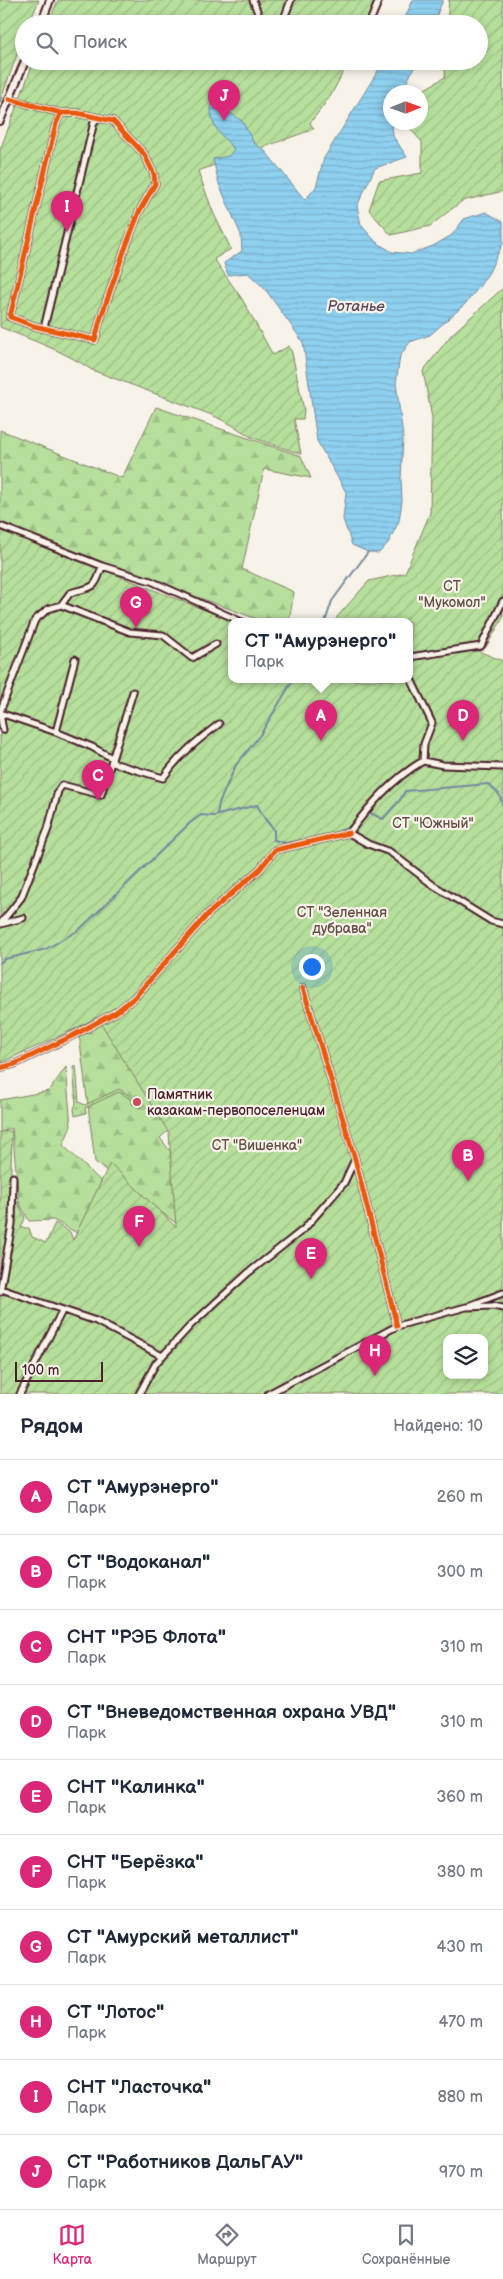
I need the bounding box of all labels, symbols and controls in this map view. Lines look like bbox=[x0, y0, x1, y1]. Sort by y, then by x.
search box bbox=[15, 15, 488, 70]
icon: search bbox=[33, 29, 61, 57]
text: Поиск bbox=[73, 31, 127, 54]
pin: J bbox=[208, 80, 240, 121]
north arrow bbox=[383, 85, 428, 130]
pin: I bbox=[51, 191, 83, 232]
water label: Ротанье bbox=[327, 297, 385, 316]
park label: СТ "Мукомол" bbox=[418, 578, 486, 611]
pin: G bbox=[120, 587, 152, 628]
popup bbox=[228, 618, 413, 683]
text: СТ "Амурэнерго" bbox=[245, 630, 396, 653]
text: Парк bbox=[245, 653, 284, 672]
pin: A bbox=[305, 700, 337, 741]
pin: D bbox=[447, 700, 479, 741]
pin: C bbox=[82, 760, 114, 801]
park label: СТ "Южный" bbox=[392, 815, 474, 832]
park label: СТ "Зеленная дубрава" bbox=[297, 904, 387, 937]
your location bbox=[299, 954, 325, 980]
place label: Памятник казакам-первопоселенцам bbox=[147, 1086, 325, 1119]
marker: Памятник казакам-первопоселенцам bbox=[131, 1096, 143, 1108]
park label: СТ "Вишенка" bbox=[212, 1137, 302, 1154]
pin: B bbox=[452, 1140, 484, 1181]
pin: F bbox=[123, 1206, 155, 1247]
pin: E bbox=[295, 1238, 327, 1279]
map controls bbox=[443, 1334, 488, 1379]
button: layers bbox=[443, 1334, 488, 1379]
pin: H bbox=[359, 1335, 391, 1376]
scale bar bbox=[15, 1359, 102, 1382]
text: 100 m bbox=[22, 1362, 59, 1379]
text: Рядом bbox=[20, 1414, 83, 1439]
text: Найдено: 10 bbox=[393, 1417, 483, 1436]
text: СТ "Амурэнерго" bbox=[67, 1476, 219, 1499]
text: A bbox=[31, 1488, 41, 1507]
text: 260 m bbox=[437, 1488, 483, 1507]
text: Парк bbox=[67, 1499, 106, 1518]
text: СТ "Водоканал" bbox=[67, 1551, 210, 1574]
text: B bbox=[30, 1563, 42, 1582]
text: 300 m bbox=[437, 1563, 483, 1582]
text: Парк bbox=[67, 1574, 106, 1593]
text: СНТ "РЭБ Флота" bbox=[67, 1626, 226, 1649]
text: C bbox=[30, 1638, 42, 1657]
text: 310 m bbox=[440, 1638, 483, 1657]
text: Парк bbox=[67, 1649, 106, 1668]
text: СТ "Вневедомственная охрана УВД" bbox=[67, 1701, 396, 1724]
text: D bbox=[30, 1713, 42, 1732]
text: 310 m bbox=[440, 1713, 483, 1732]
text: Парк bbox=[67, 1724, 106, 1743]
text: СНТ "Калинка" bbox=[67, 1776, 205, 1799]
text: E bbox=[31, 1788, 41, 1807]
text: 360 m bbox=[436, 1788, 483, 1807]
text: Парк bbox=[67, 1799, 106, 1818]
text: СНТ "Берёзка" bbox=[67, 1851, 204, 1874]
text: F bbox=[31, 1863, 41, 1882]
text: 380 m bbox=[437, 1863, 483, 1882]
text: Парк bbox=[67, 1874, 106, 1893]
text: СТ "Амурский металлист" bbox=[67, 1926, 298, 1949]
text: G bbox=[30, 1938, 42, 1957]
text: 430 m bbox=[436, 1938, 483, 1957]
text: Парк bbox=[67, 1949, 106, 1968]
text: СТ "Лотос" bbox=[67, 2001, 164, 2024]
text: H bbox=[30, 2013, 42, 2032]
text: 470 m bbox=[438, 2013, 483, 2032]
text: Парк bbox=[67, 2024, 106, 2043]
text: СНТ "Ласточка" bbox=[67, 2076, 211, 2099]
text: I bbox=[33, 2088, 39, 2107]
text: 880 m bbox=[437, 2088, 483, 2107]
text: Парк bbox=[67, 2099, 106, 2118]
text: СТ "Работников ДальГАУ" bbox=[67, 2151, 303, 2174]
text: J bbox=[32, 2163, 40, 2182]
text: 970 m bbox=[439, 2163, 483, 2182]
text: Парк bbox=[67, 2174, 106, 2193]
tab: Карта bbox=[53, 2221, 92, 2268]
tab: Маршрут bbox=[197, 2221, 257, 2268]
tab: Сохранённые bbox=[362, 2221, 450, 2268]

